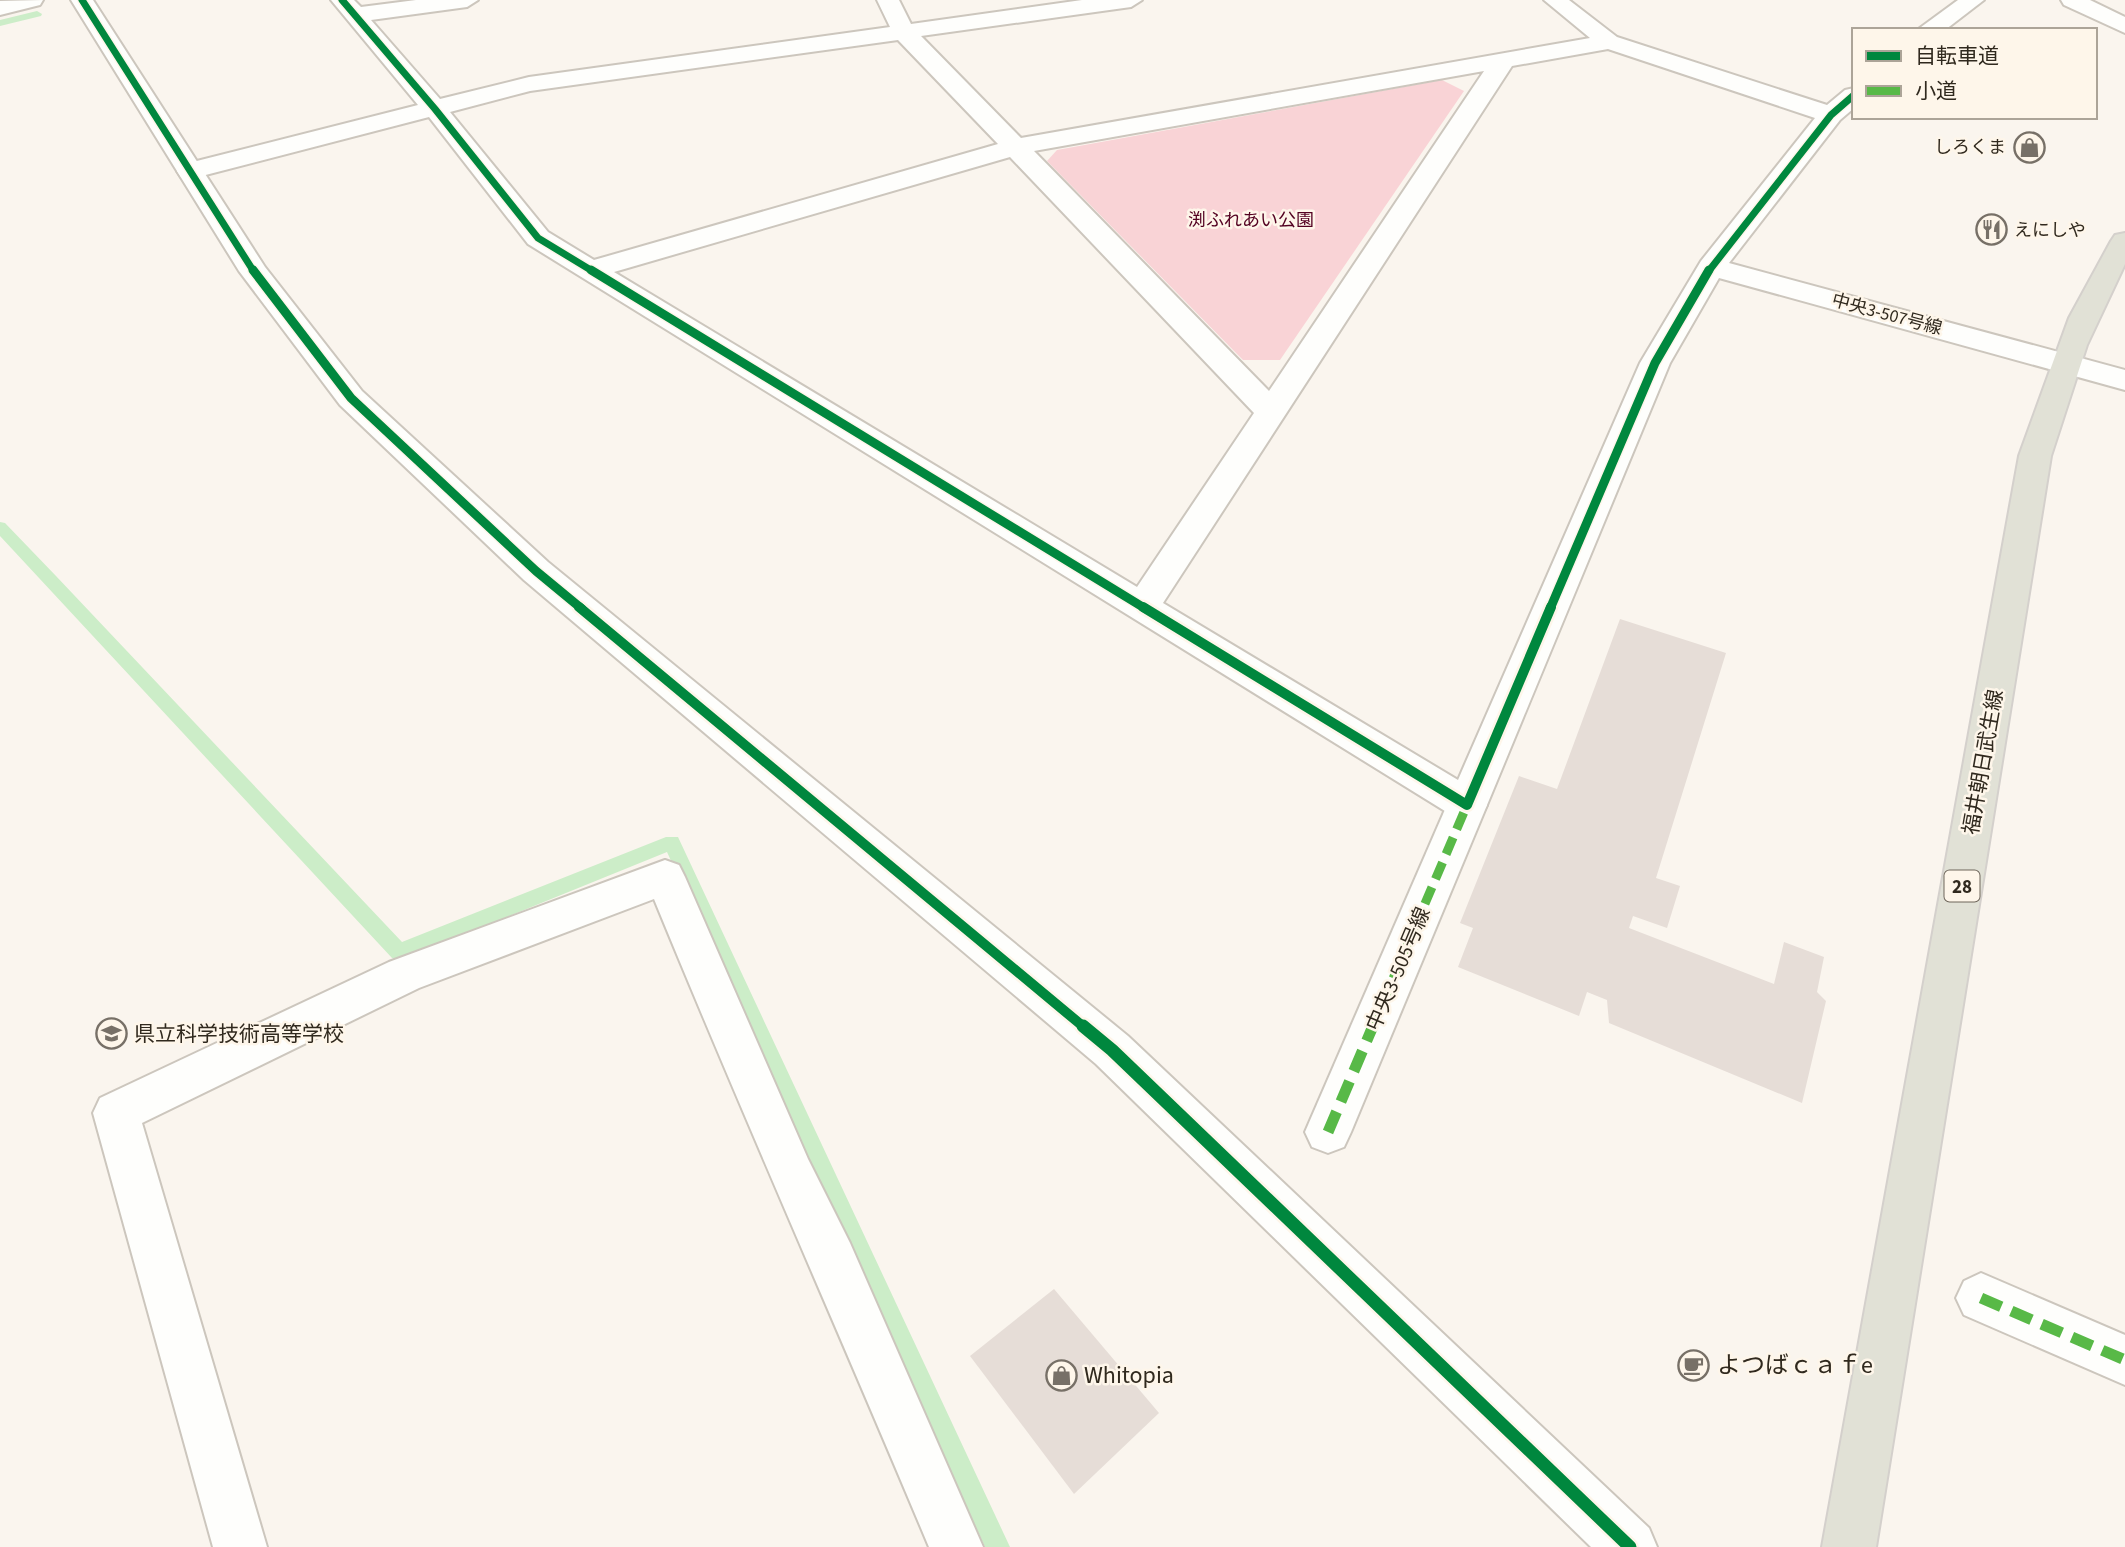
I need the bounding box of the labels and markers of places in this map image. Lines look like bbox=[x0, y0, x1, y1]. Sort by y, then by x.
shop icon: しろくま bbox=[2012, 130, 2046, 164]
place label: しろくま bbox=[1934, 135, 2006, 160]
restaurant icon: えにしや bbox=[1974, 213, 2008, 247]
place label: えにしや bbox=[2014, 218, 2086, 243]
school or university icon: 県立科学技術高等学校 bbox=[94, 1017, 128, 1051]
place label: 県立科学技術高等学校 bbox=[134, 1019, 344, 1049]
cafe icon: よつばｃａｆe bbox=[1677, 1348, 1711, 1382]
place label: よつばｃａｆe bbox=[1717, 1348, 1873, 1383]
shop icon: Whitopia bbox=[1044, 1358, 1078, 1392]
place label: Whitopia bbox=[1084, 1358, 1174, 1393]

